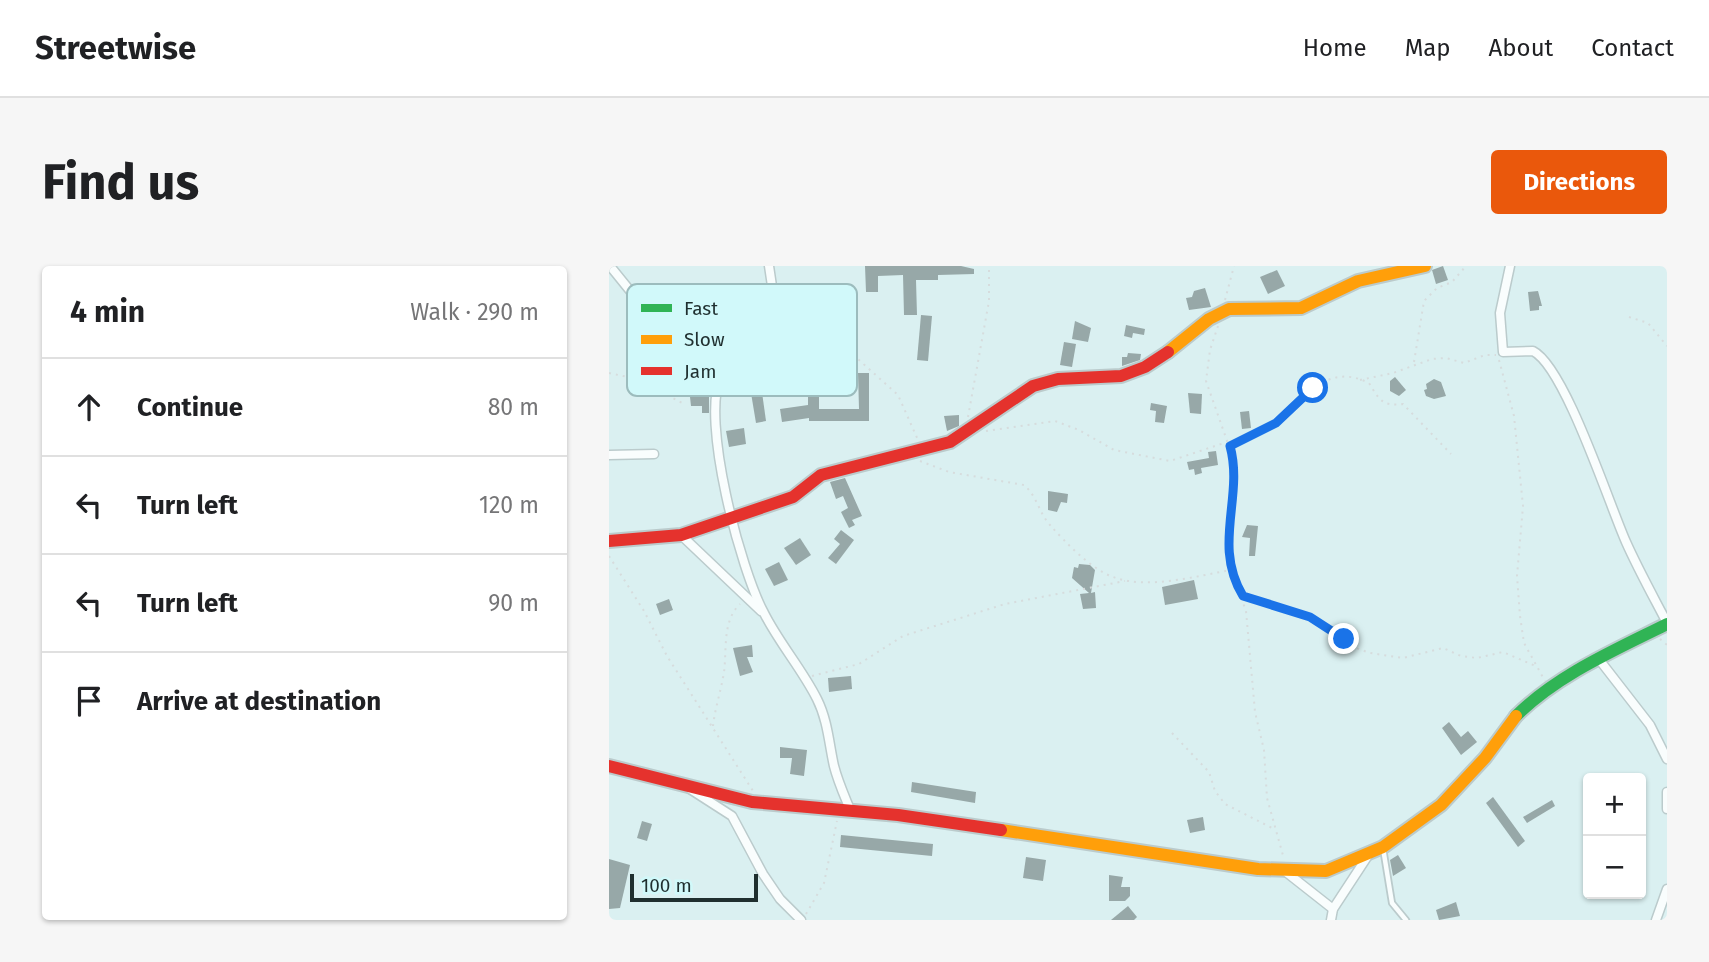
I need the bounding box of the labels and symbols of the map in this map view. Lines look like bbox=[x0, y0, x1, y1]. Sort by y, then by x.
legend bbox=[627, 284, 857, 396]
text: Fast bbox=[684, 297, 718, 320]
text: Slow bbox=[684, 328, 725, 351]
text: Jam bbox=[684, 360, 716, 383]
route start bbox=[1297, 372, 1328, 403]
route end bbox=[1328, 623, 1359, 654]
scale bar bbox=[630, 871, 758, 903]

